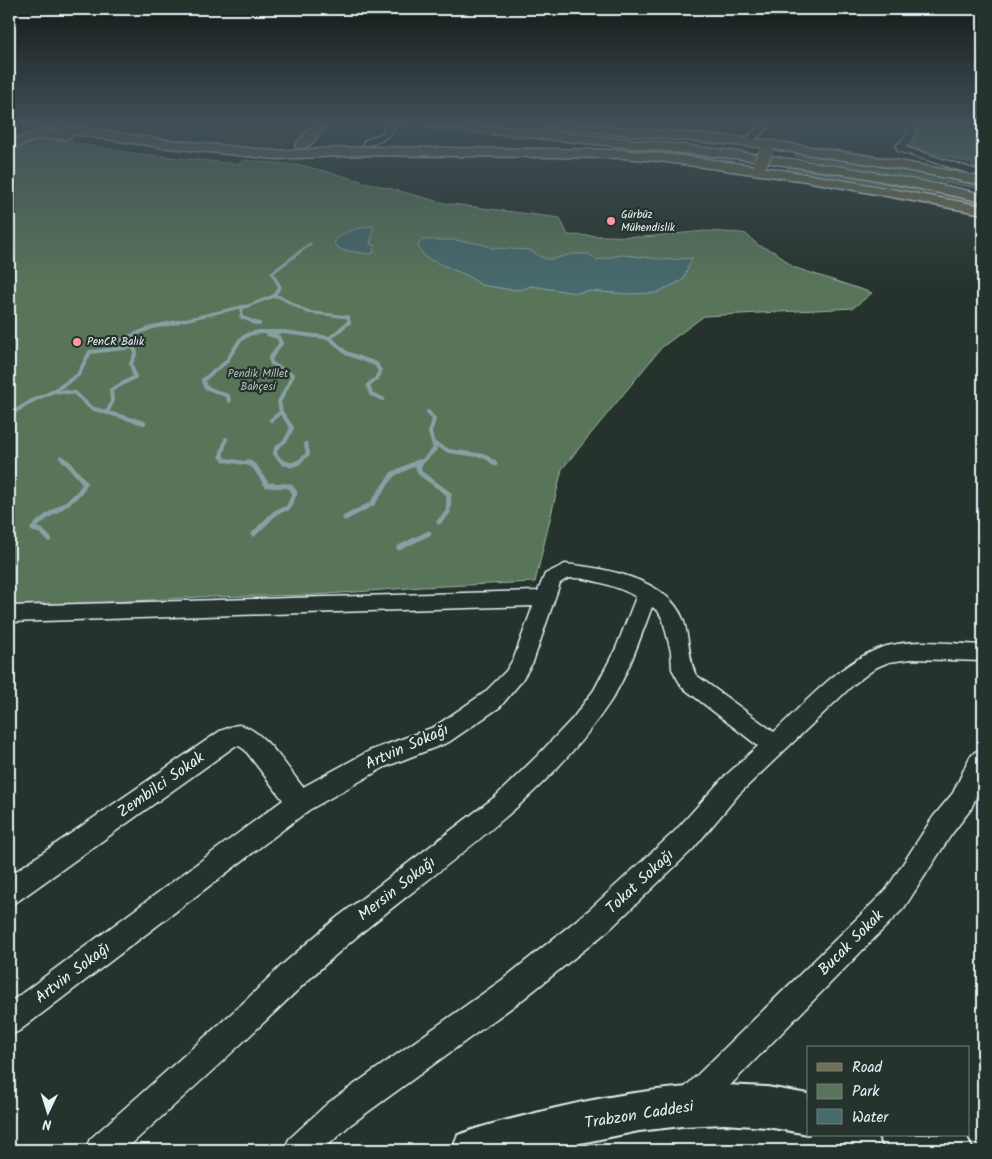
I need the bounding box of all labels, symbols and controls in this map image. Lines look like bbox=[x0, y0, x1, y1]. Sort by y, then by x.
place label: Gürbüz Mühendislik bbox=[621, 206, 676, 237]
marker: Gürbüz Mühendislik bbox=[605, 215, 617, 227]
place label: PenCR Balık bbox=[87, 333, 145, 351]
marker: PenCR Balık bbox=[71, 336, 83, 348]
park label: Pendik Millet Bahçesi bbox=[228, 365, 289, 396]
street label: Artvin Sokağı bbox=[361, 717, 453, 777]
street label: Zembilci Sokak bbox=[112, 745, 210, 824]
street label: Tokat Sokağı bbox=[600, 844, 680, 920]
street label: Mersin Sokağı bbox=[353, 850, 441, 928]
street label: Bucak Sokak bbox=[812, 904, 890, 982]
street label: Artvin Sokağı bbox=[30, 936, 116, 1010]
legend bbox=[807, 1046, 970, 1136]
text: Road bbox=[852, 1056, 883, 1080]
text: Park bbox=[852, 1080, 880, 1104]
north arrow bbox=[22, 1086, 72, 1136]
street label: Trabzon Caddesi bbox=[583, 1094, 696, 1136]
text: Water bbox=[852, 1106, 889, 1130]
text: N bbox=[42, 1113, 52, 1135]

